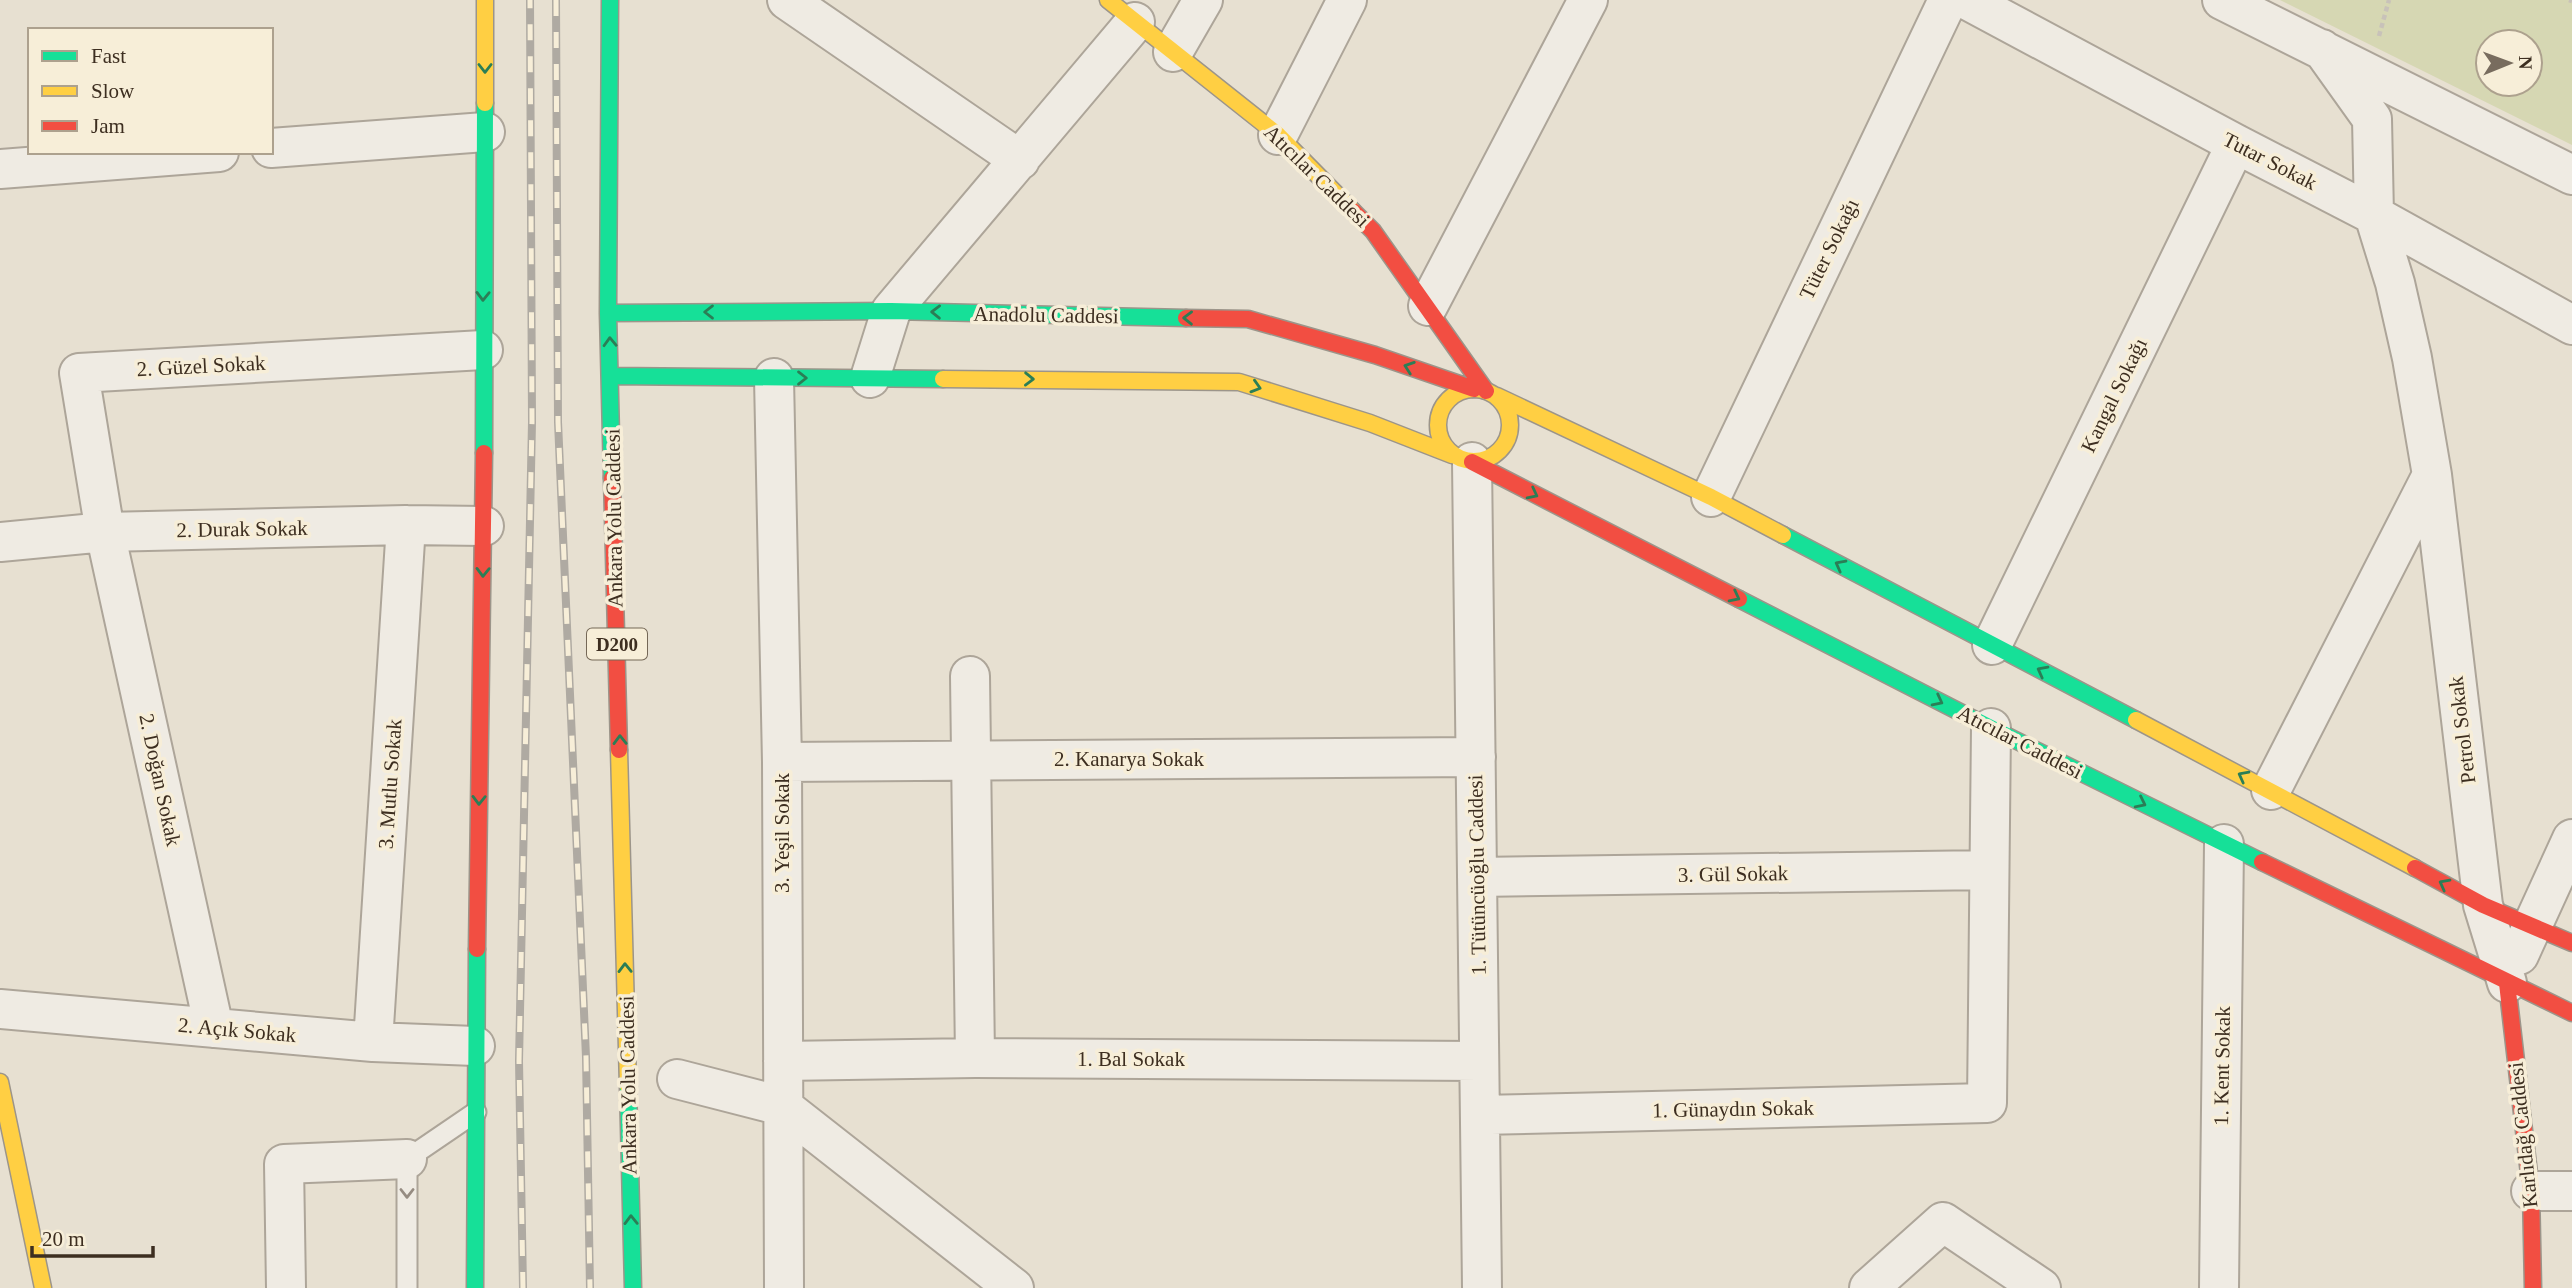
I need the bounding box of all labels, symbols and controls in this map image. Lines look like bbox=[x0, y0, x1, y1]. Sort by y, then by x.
legend bbox=[28, 28, 273, 154]
north arrow bbox=[2474, 28, 2544, 98]
text: Fast bbox=[91, 44, 126, 68]
text: N bbox=[2515, 56, 2536, 70]
one-way arrow bbox=[477, 63, 493, 74]
text: Slow bbox=[91, 79, 135, 103]
text: Jam bbox=[91, 114, 125, 138]
street label: Atıcılar Caddesi bbox=[1259, 120, 1375, 232]
street label: Tutar Sokak bbox=[2219, 127, 2322, 195]
street label: Tüter Sokağı bbox=[1794, 195, 1864, 303]
one-way arrow bbox=[475, 291, 491, 301]
street label: Anadolu Caddesi bbox=[973, 302, 1119, 328]
one-way arrow bbox=[703, 304, 714, 320]
one-way arrow bbox=[931, 305, 942, 320]
one-way arrow bbox=[1183, 310, 1193, 326]
street label: Kangal Sokağı bbox=[2076, 334, 2152, 456]
one-way arrow bbox=[602, 336, 617, 347]
street label: 2. Güzel Sokak bbox=[136, 351, 266, 381]
one-way arrow bbox=[1403, 361, 1416, 375]
one-way arrow bbox=[797, 370, 807, 386]
one-way arrow bbox=[1024, 372, 1035, 387]
one-way arrow bbox=[1249, 379, 1261, 394]
street label: Ankara Yolu Caddesi bbox=[600, 428, 628, 608]
one-way arrow bbox=[1526, 485, 1538, 499]
street label: 2. Durak Sokak bbox=[176, 516, 308, 542]
one-way arrow bbox=[1835, 560, 1847, 574]
one-way arrow bbox=[475, 567, 491, 578]
one-way arrow bbox=[1728, 589, 1740, 603]
road number: D200 bbox=[587, 628, 647, 660]
one-way arrow bbox=[2036, 665, 2049, 679]
street label: Petrol Sokak bbox=[2443, 674, 2480, 785]
one-way arrow bbox=[1931, 693, 1943, 706]
street label: Atıcılar Caddesi bbox=[1953, 700, 2087, 784]
street label: 2. Doğan Sokak bbox=[134, 712, 186, 849]
street label: 3. Mutlu Sokak bbox=[373, 718, 407, 850]
one-way arrow bbox=[612, 735, 627, 746]
street label: 2. Kanarya Sokak bbox=[1054, 747, 1204, 771]
one-way arrow bbox=[2238, 770, 2250, 784]
street label: 3. Yeşil Sokak bbox=[770, 772, 794, 893]
street label: 1. Tütüncüoğlu Caddesi bbox=[1463, 774, 1491, 976]
one-way arrow bbox=[2134, 794, 2146, 808]
one-way arrow bbox=[471, 795, 487, 805]
street label: 3. Gül Sokak bbox=[1678, 861, 1789, 887]
one-way arrow bbox=[2438, 878, 2451, 892]
one-way arrow bbox=[617, 962, 633, 973]
street label: Ankara Yolu Caddesi bbox=[614, 995, 642, 1175]
street label: 1. Kent Sokak bbox=[2209, 1006, 2235, 1126]
street label: 2. Açık Sokak bbox=[177, 1013, 298, 1047]
street label: 1. Bal Sokak bbox=[1077, 1047, 1185, 1071]
street label: Karlıdağ Caddesi bbox=[2503, 1061, 2543, 1209]
street label: 1. Günaydın Sokak bbox=[1652, 1096, 1814, 1122]
one-way arrow bbox=[399, 1188, 415, 1199]
scale bar bbox=[32, 1214, 152, 1258]
one-way arrow bbox=[623, 1214, 639, 1225]
text: 20 m bbox=[42, 1227, 85, 1251]

